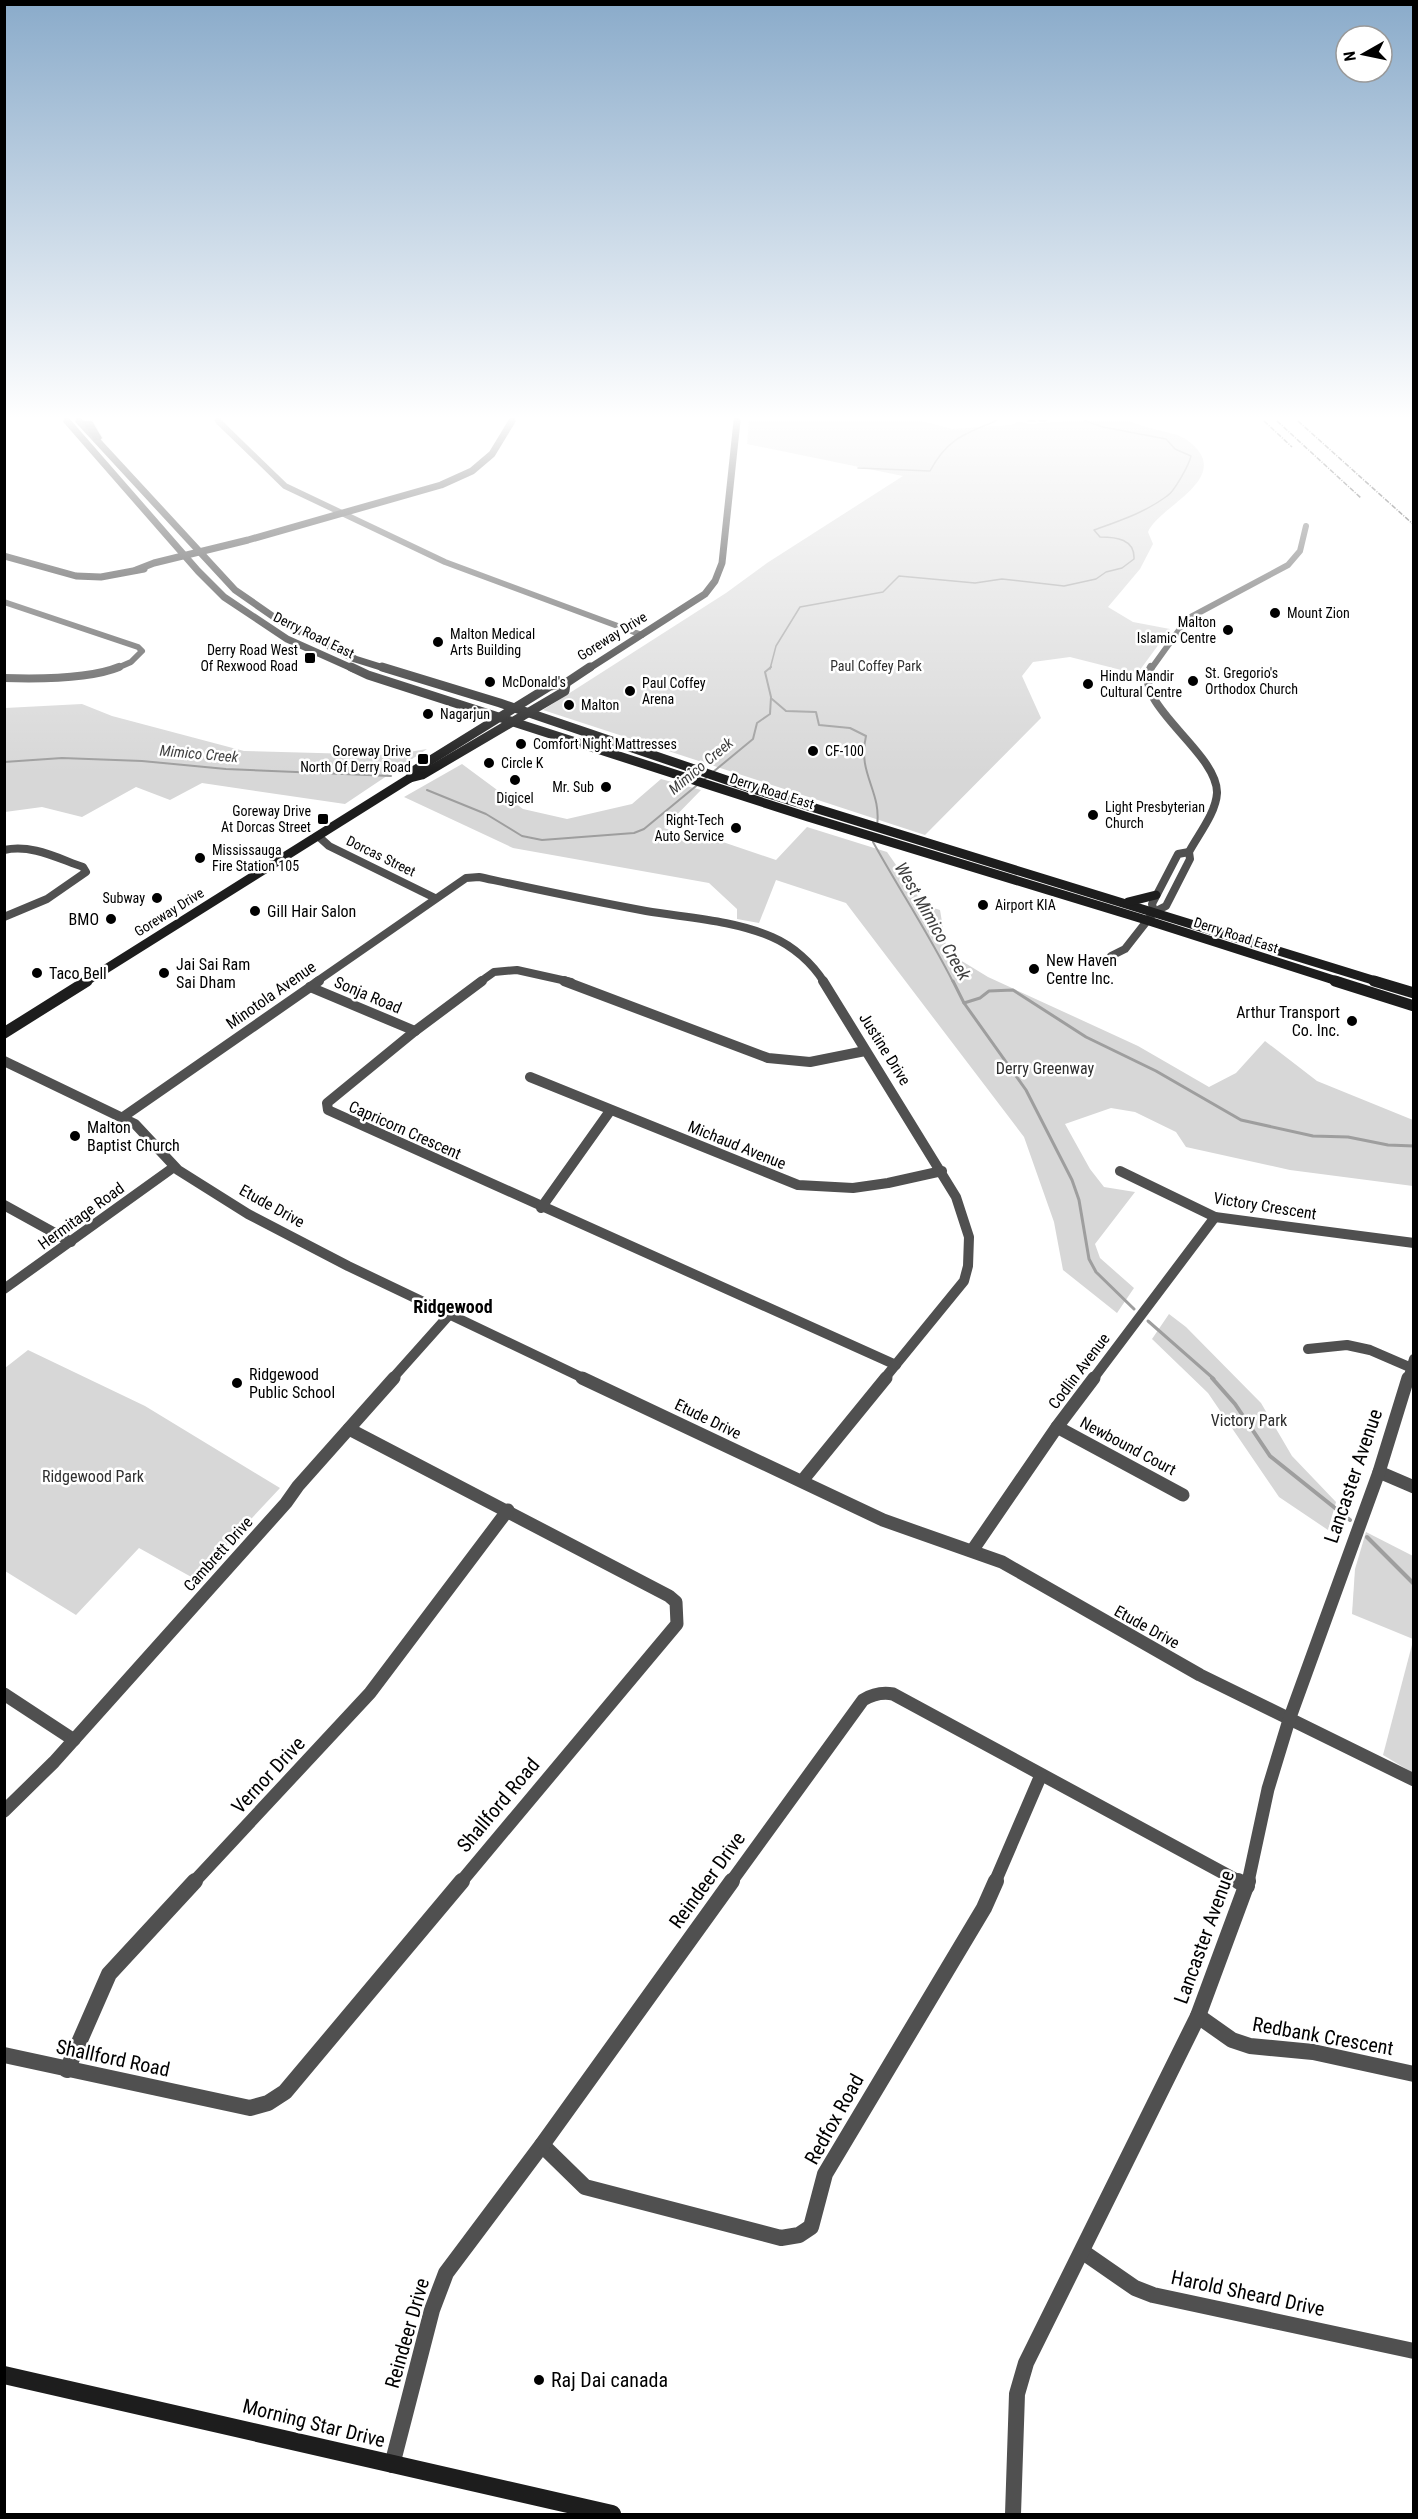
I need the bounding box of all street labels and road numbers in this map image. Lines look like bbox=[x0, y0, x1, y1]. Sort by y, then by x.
street label: Goreway Drive bbox=[574, 608, 650, 664]
street label: Derry Road East bbox=[271, 609, 357, 661]
street label: Derry Road East bbox=[728, 770, 816, 812]
street label: Dorcas Street bbox=[344, 832, 418, 880]
street label: Goreway Drive bbox=[131, 884, 207, 940]
street label: Derry Road East bbox=[1192, 914, 1280, 956]
street label: Minotola Avenue bbox=[222, 957, 320, 1033]
street label: Sonja Road bbox=[332, 972, 404, 1018]
street label: Justine Drive bbox=[855, 1009, 915, 1089]
street label: Capricorn Crescent bbox=[346, 1097, 464, 1163]
street label: Michaud Avenue bbox=[685, 1117, 789, 1173]
street label: Hermitage Road bbox=[34, 1178, 128, 1254]
street label: Etude Drive bbox=[236, 1180, 308, 1232]
street label: Victory Crescent bbox=[1212, 1188, 1318, 1224]
street label: Codlin Avenue bbox=[1044, 1329, 1114, 1413]
street label: Etude Drive bbox=[672, 1395, 744, 1443]
street label: Lancaster Avenue bbox=[1319, 1406, 1387, 1546]
street label: Newbound Court bbox=[1077, 1413, 1179, 1479]
street label: Cambrett Drive bbox=[180, 1513, 256, 1595]
street label: Etude Drive bbox=[1111, 1601, 1183, 1653]
street label: Vernor Drive bbox=[226, 1732, 310, 1818]
street label: Shallford Road bbox=[452, 1753, 544, 1857]
street label: Reindeer Drive bbox=[664, 1827, 750, 1933]
street label: Lancaster Avenue bbox=[1169, 1867, 1239, 2007]
street label: Redbank Crescent bbox=[1251, 2012, 1395, 2060]
street label: Shallford Road bbox=[54, 2034, 172, 2082]
street label: Redfox Road bbox=[799, 2070, 869, 2168]
street label: Harold Sheard Drive bbox=[1169, 2265, 1327, 2321]
street label: Reindeer Drive bbox=[380, 2275, 434, 2391]
street label: Morning Star Drive bbox=[240, 2394, 388, 2452]

